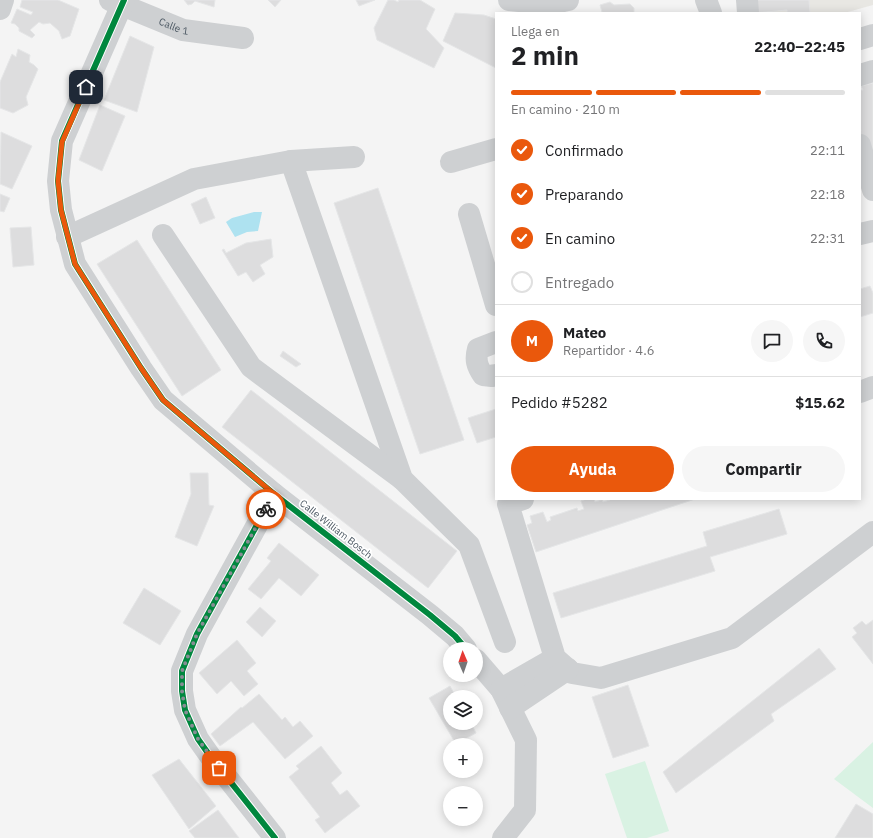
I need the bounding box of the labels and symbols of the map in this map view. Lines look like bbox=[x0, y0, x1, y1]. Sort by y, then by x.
street label: Calle 1 bbox=[157, 14, 189, 37]
pin bbox=[69, 70, 103, 104]
courier bbox=[246, 489, 286, 529]
street label: Calle William Bosch bbox=[297, 497, 375, 561]
north arrow bbox=[443, 642, 483, 682]
pin bbox=[202, 751, 236, 785]

